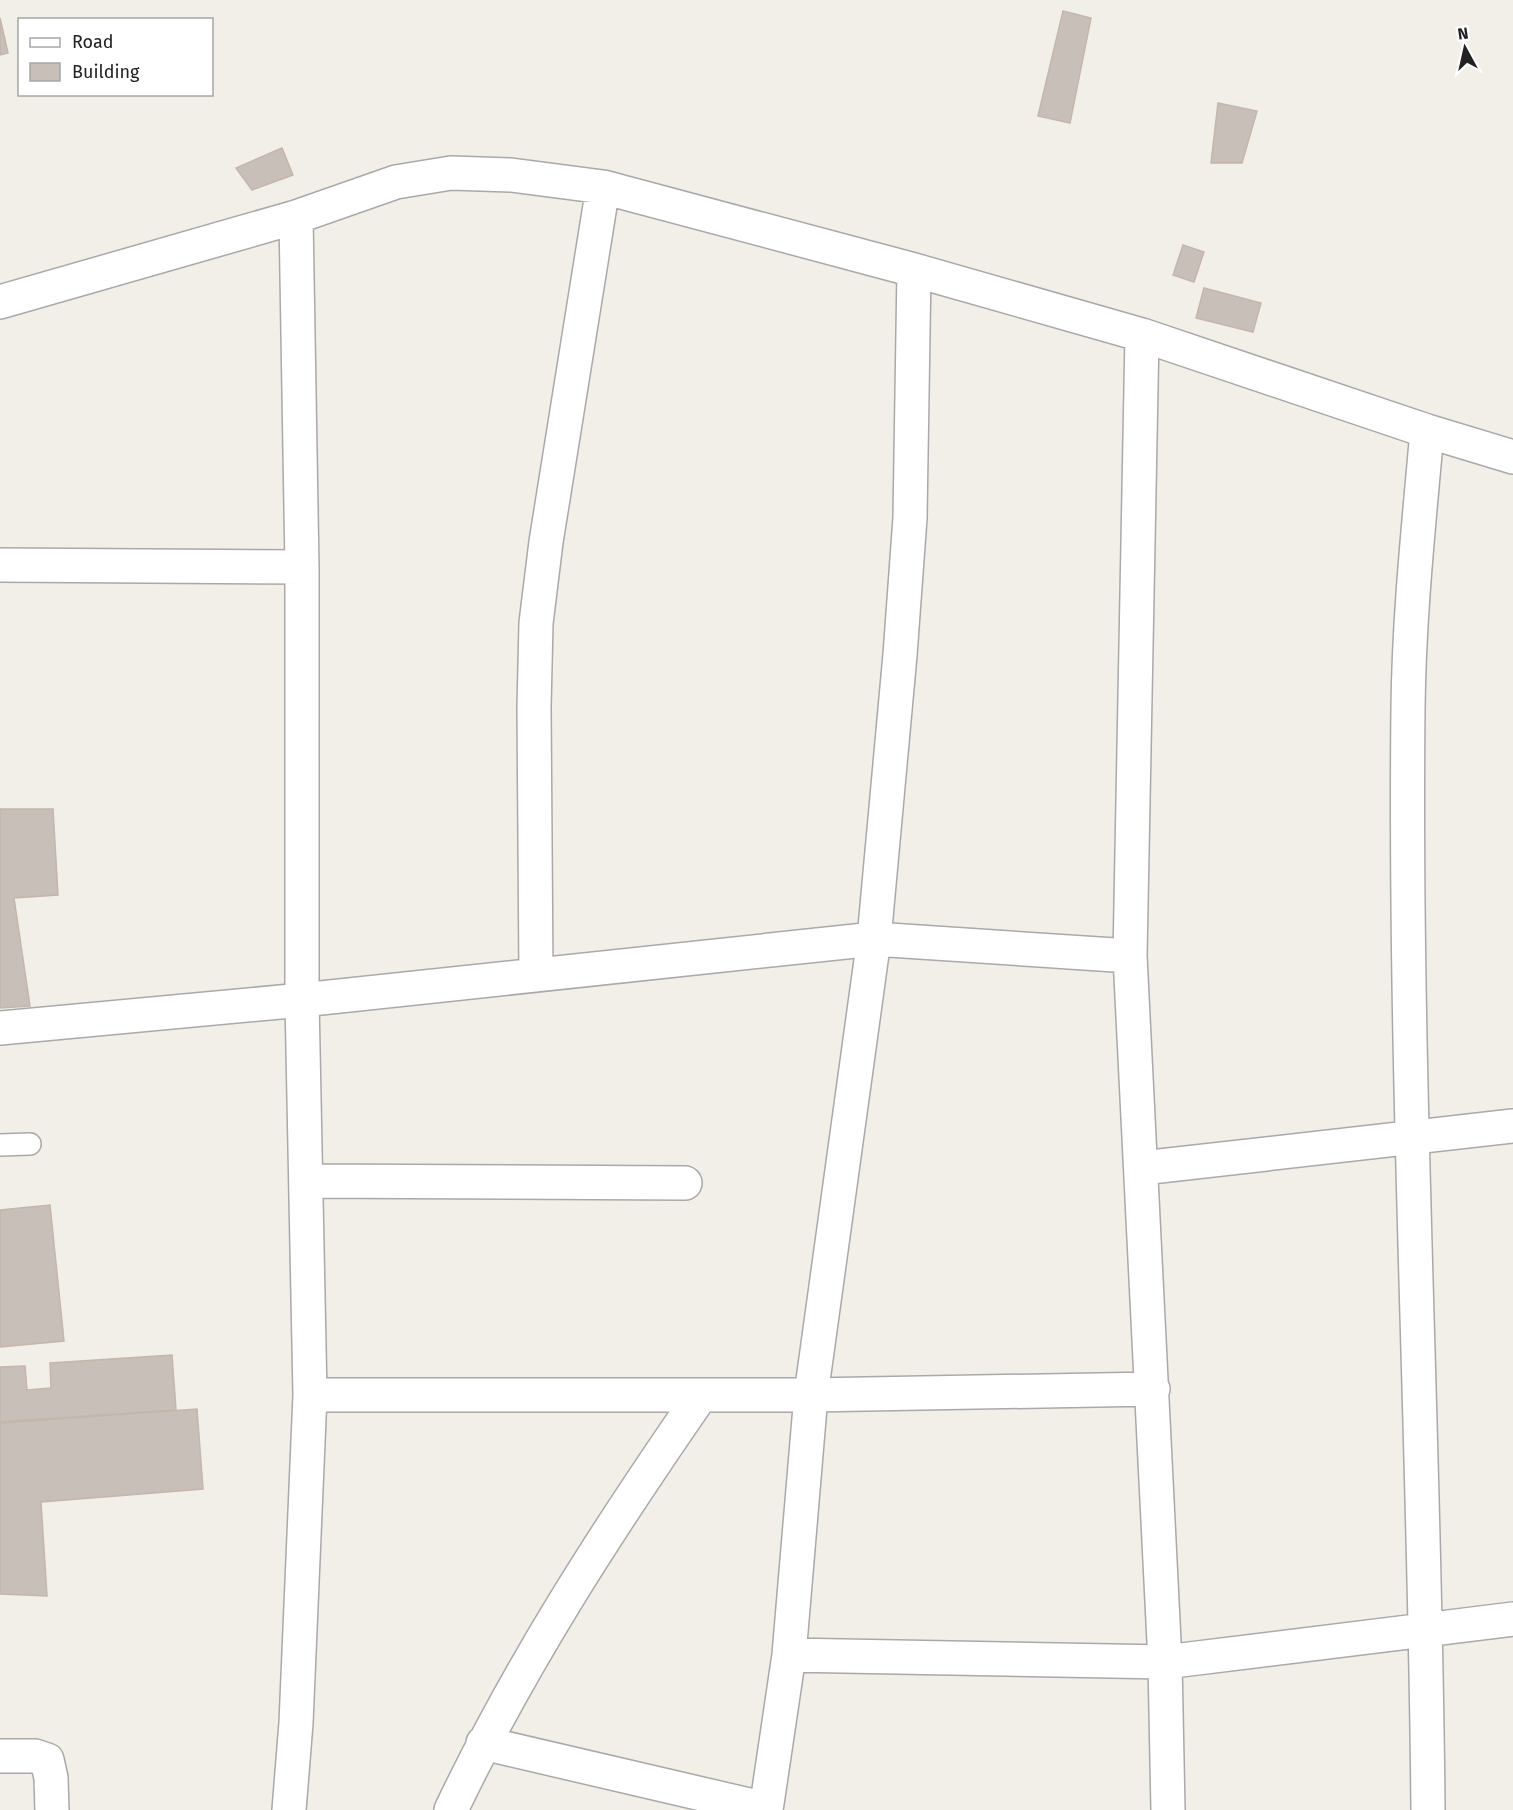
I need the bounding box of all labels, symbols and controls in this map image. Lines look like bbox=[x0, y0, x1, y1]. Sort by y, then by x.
legend bbox=[18, 18, 213, 96]
north arrow bbox=[1435, 18, 1495, 78]
text: N bbox=[1456, 23, 1470, 44]
text: Road bbox=[72, 31, 114, 53]
text: Building bbox=[72, 61, 140, 83]

